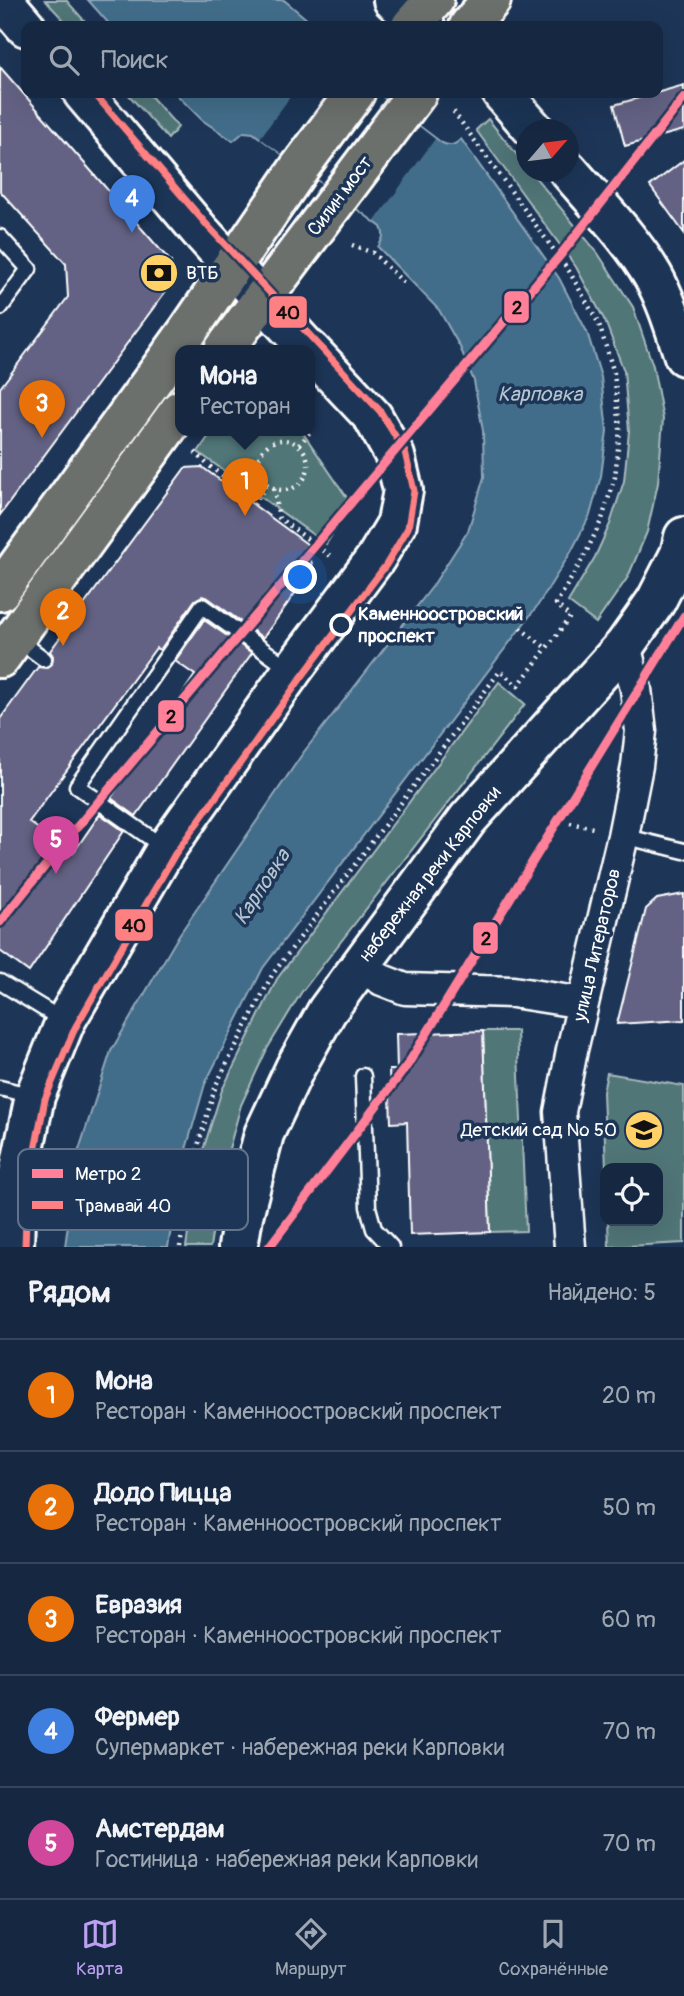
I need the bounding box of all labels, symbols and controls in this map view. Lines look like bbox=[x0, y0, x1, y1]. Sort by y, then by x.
search box bbox=[21, 21, 663, 98]
icon: search bbox=[45, 41, 83, 79]
text: Поиск bbox=[101, 44, 169, 76]
north arrow bbox=[516, 119, 579, 182]
street label: Силин мост bbox=[302, 151, 378, 241]
pin: 4 bbox=[109, 175, 155, 233]
bank icon: ВТБ bbox=[138, 252, 180, 294]
place label: ВТБ bbox=[186, 261, 219, 285]
line badge: 2 bbox=[503, 290, 530, 324]
line badge: 40 bbox=[268, 295, 308, 329]
text: 2 bbox=[512, 296, 523, 320]
text: 40 bbox=[276, 301, 300, 325]
popup bbox=[175, 345, 315, 436]
text: Мона bbox=[200, 360, 257, 392]
pin: 3 bbox=[19, 380, 65, 438]
water label: Карповка bbox=[498, 381, 584, 408]
text: Ресторан bbox=[200, 392, 290, 421]
pin: 1 bbox=[222, 458, 268, 516]
your location bbox=[283, 560, 317, 594]
pin: 2 bbox=[40, 588, 86, 646]
place label: Каменноостровский проспект bbox=[358, 602, 523, 648]
marker: Каменноостровский проспект bbox=[330, 614, 352, 636]
line badge: 2 bbox=[157, 699, 185, 733]
text: 2 bbox=[166, 705, 177, 729]
street label: набережная реки Карповки bbox=[354, 781, 507, 967]
pin: 5 bbox=[33, 816, 79, 874]
water label: Карповка bbox=[228, 843, 297, 930]
street label: улица Литераторов bbox=[568, 866, 626, 1025]
line badge: 40 bbox=[114, 908, 154, 942]
text: 40 bbox=[122, 914, 146, 938]
line badge: 2 bbox=[472, 921, 499, 955]
text: 2 bbox=[481, 927, 492, 951]
school or university icon: Детский сад № 50 bbox=[623, 1109, 665, 1151]
place label: Детский сад № 50 bbox=[460, 1118, 617, 1142]
legend bbox=[18, 1149, 248, 1230]
text: Метро 2 bbox=[75, 1162, 141, 1186]
map controls bbox=[600, 1163, 663, 1226]
button: locate bbox=[600, 1163, 663, 1226]
text: Трамвай 40 bbox=[75, 1194, 171, 1218]
text: Рядом bbox=[28, 1274, 111, 1311]
text: Найдено: 5 bbox=[547, 1278, 656, 1307]
text: Мона bbox=[95, 1365, 153, 1397]
text: 1 bbox=[47, 1381, 56, 1410]
text: 20 m bbox=[602, 1381, 656, 1410]
text: Ресторан · Каменноостровский проспект bbox=[95, 1397, 502, 1426]
text: Додо Пицца bbox=[95, 1477, 232, 1509]
text: 2 bbox=[45, 1493, 57, 1522]
text: 50 m bbox=[602, 1493, 656, 1522]
text: Ресторан · Каменноостровский проспект bbox=[95, 1509, 502, 1538]
text: Евразия bbox=[95, 1589, 182, 1621]
text: 3 bbox=[45, 1605, 57, 1634]
text: 60 m bbox=[601, 1605, 656, 1634]
text: Ресторан · Каменноостровский проспект bbox=[95, 1621, 502, 1650]
text: Фермер bbox=[95, 1701, 180, 1733]
text: 4 bbox=[44, 1717, 58, 1746]
text: 70 m bbox=[603, 1717, 656, 1746]
text: Супермаркет · набережная реки Карповки bbox=[95, 1733, 504, 1762]
text: Амстердам bbox=[95, 1813, 225, 1845]
text: 5 bbox=[45, 1829, 57, 1858]
text: 70 m bbox=[603, 1829, 656, 1858]
text: Гостиница · набережная реки Карповки bbox=[95, 1845, 478, 1874]
tab: Карта bbox=[76, 1915, 123, 1981]
tab: Маршрут bbox=[275, 1915, 347, 1981]
tab: Сохранённые bbox=[498, 1915, 608, 1981]

